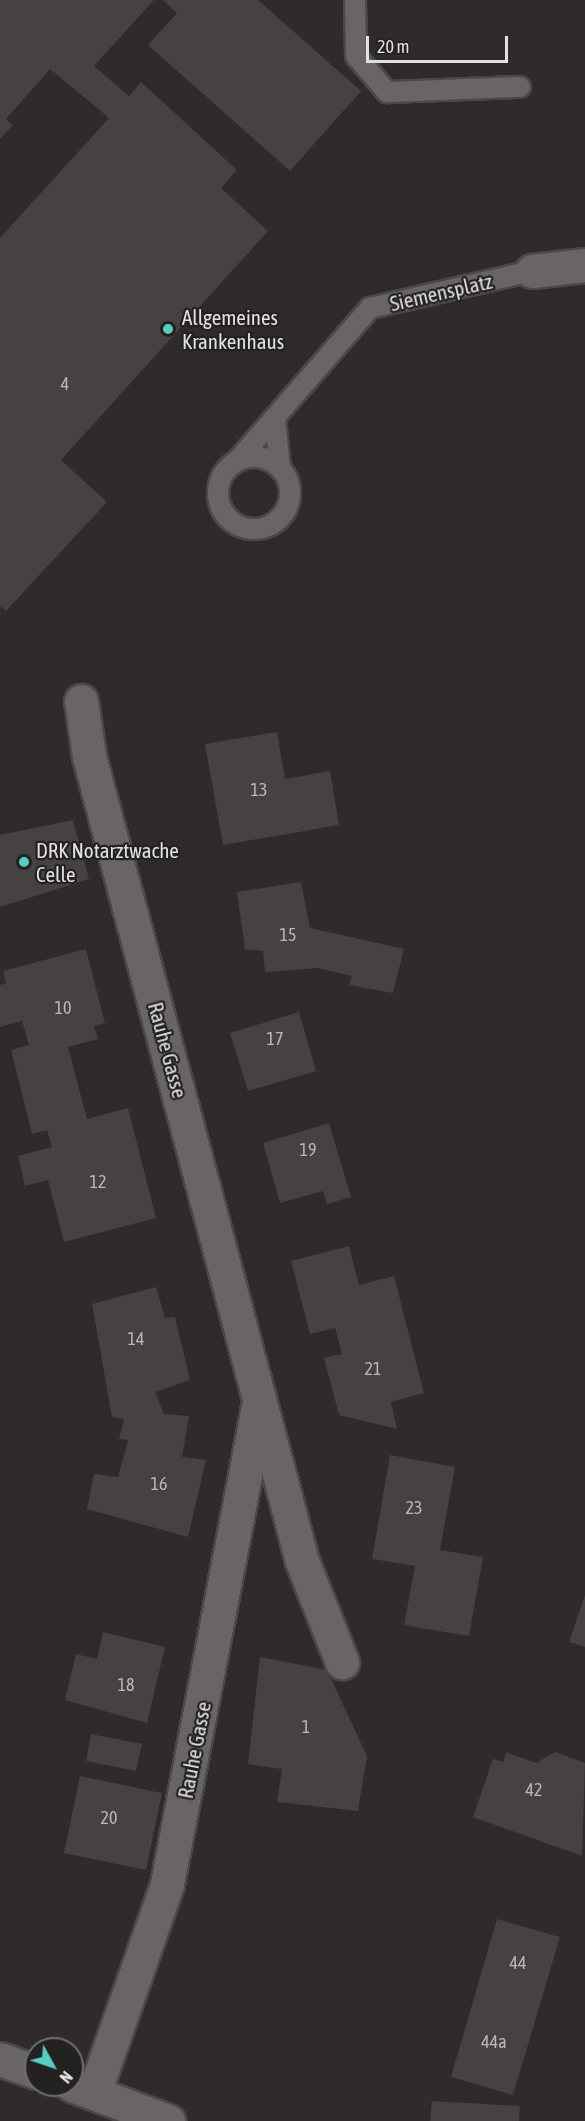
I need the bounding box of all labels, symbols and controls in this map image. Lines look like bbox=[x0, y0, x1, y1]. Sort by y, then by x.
scale bar bbox=[369, 24, 512, 62]
text: 20 m bbox=[377, 36, 409, 57]
street label: Siemensplatz bbox=[387, 268, 495, 316]
place label: Allgemeines Krankenhaus bbox=[182, 304, 284, 354]
marker: Allgemeines Krankenhaus bbox=[159, 320, 177, 338]
house number: 4 bbox=[61, 373, 69, 395]
house number: 13 bbox=[251, 779, 267, 801]
place label: DRK Notarztwache Celle bbox=[36, 837, 179, 887]
marker: DRK Notarztwache Celle bbox=[17, 855, 31, 869]
house number: 15 bbox=[280, 924, 296, 946]
house number: 10 bbox=[55, 997, 71, 1019]
street label: Rauhe Gasse bbox=[143, 999, 193, 1101]
house number: 17 bbox=[267, 1028, 283, 1050]
house number: 19 bbox=[300, 1139, 316, 1161]
house number: 12 bbox=[90, 1171, 106, 1193]
house number: 14 bbox=[128, 1328, 144, 1350]
house number: 21 bbox=[365, 1358, 381, 1380]
house number: 16 bbox=[151, 1473, 167, 1495]
house number: 23 bbox=[406, 1497, 422, 1519]
house number: 18 bbox=[118, 1674, 134, 1696]
street label: Rauhe Gasse bbox=[172, 1699, 216, 1801]
house number: 1 bbox=[302, 1716, 310, 1738]
house number: 42 bbox=[526, 1779, 542, 1801]
house number: 20 bbox=[101, 1807, 117, 1829]
house number: 44 bbox=[510, 1952, 526, 1974]
house number: 44a bbox=[481, 2031, 507, 2053]
north arrow bbox=[24, 2037, 84, 2097]
text: N bbox=[56, 2068, 76, 2087]

